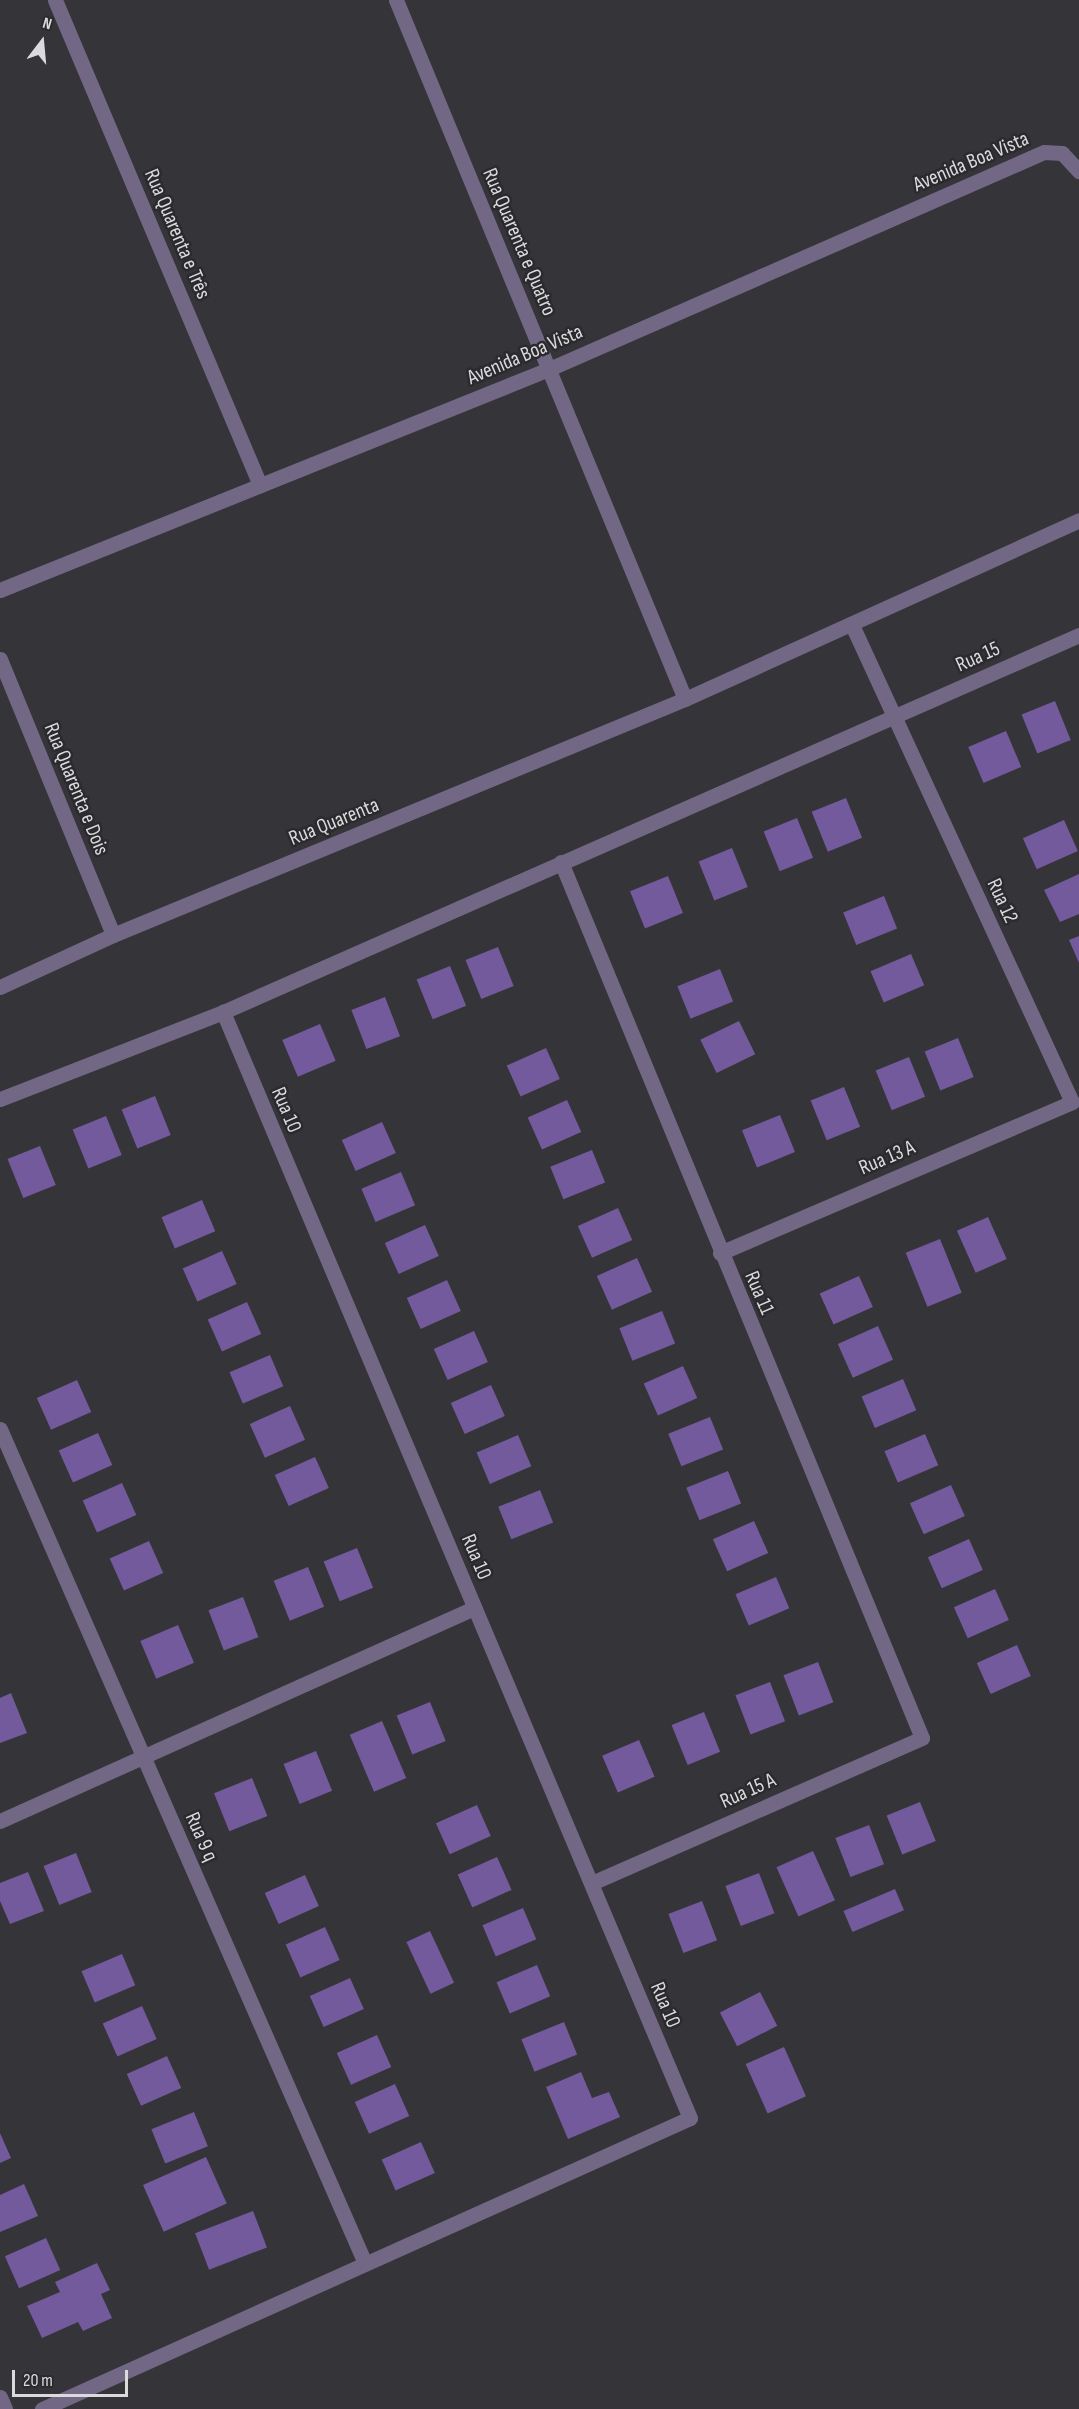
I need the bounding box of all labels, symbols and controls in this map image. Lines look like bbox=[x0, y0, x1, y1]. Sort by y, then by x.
north arrow bbox=[12, 12, 72, 72]
text: N bbox=[40, 14, 54, 35]
street label: Avenida Boa Vista bbox=[909, 126, 1033, 198]
street label: Rua Quarenta e Quatro bbox=[477, 164, 561, 320]
street label: Rua Quarenta e Três bbox=[138, 165, 216, 303]
street label: Avenida Boa Vista bbox=[463, 319, 587, 391]
street label: Rua 15 bbox=[952, 636, 1004, 678]
street label: Rua Quarenta e Dois bbox=[38, 719, 114, 859]
street label: Rua Quarenta bbox=[285, 793, 383, 851]
street label: Rua 12 bbox=[981, 875, 1023, 927]
street label: Rua 10 bbox=[265, 1084, 307, 1136]
street label: Rua 13 A bbox=[855, 1135, 919, 1181]
street label: Rua 11 bbox=[739, 1268, 779, 1318]
street label: Rua 10 bbox=[455, 1531, 497, 1583]
street label: Rua 15 A bbox=[716, 1768, 780, 1814]
street label: Rua 9 q bbox=[179, 1808, 223, 1866]
street label: Rua 10 bbox=[644, 1979, 686, 2031]
scale bar bbox=[15, 2358, 130, 2396]
text: 20 m bbox=[23, 2370, 53, 2391]

